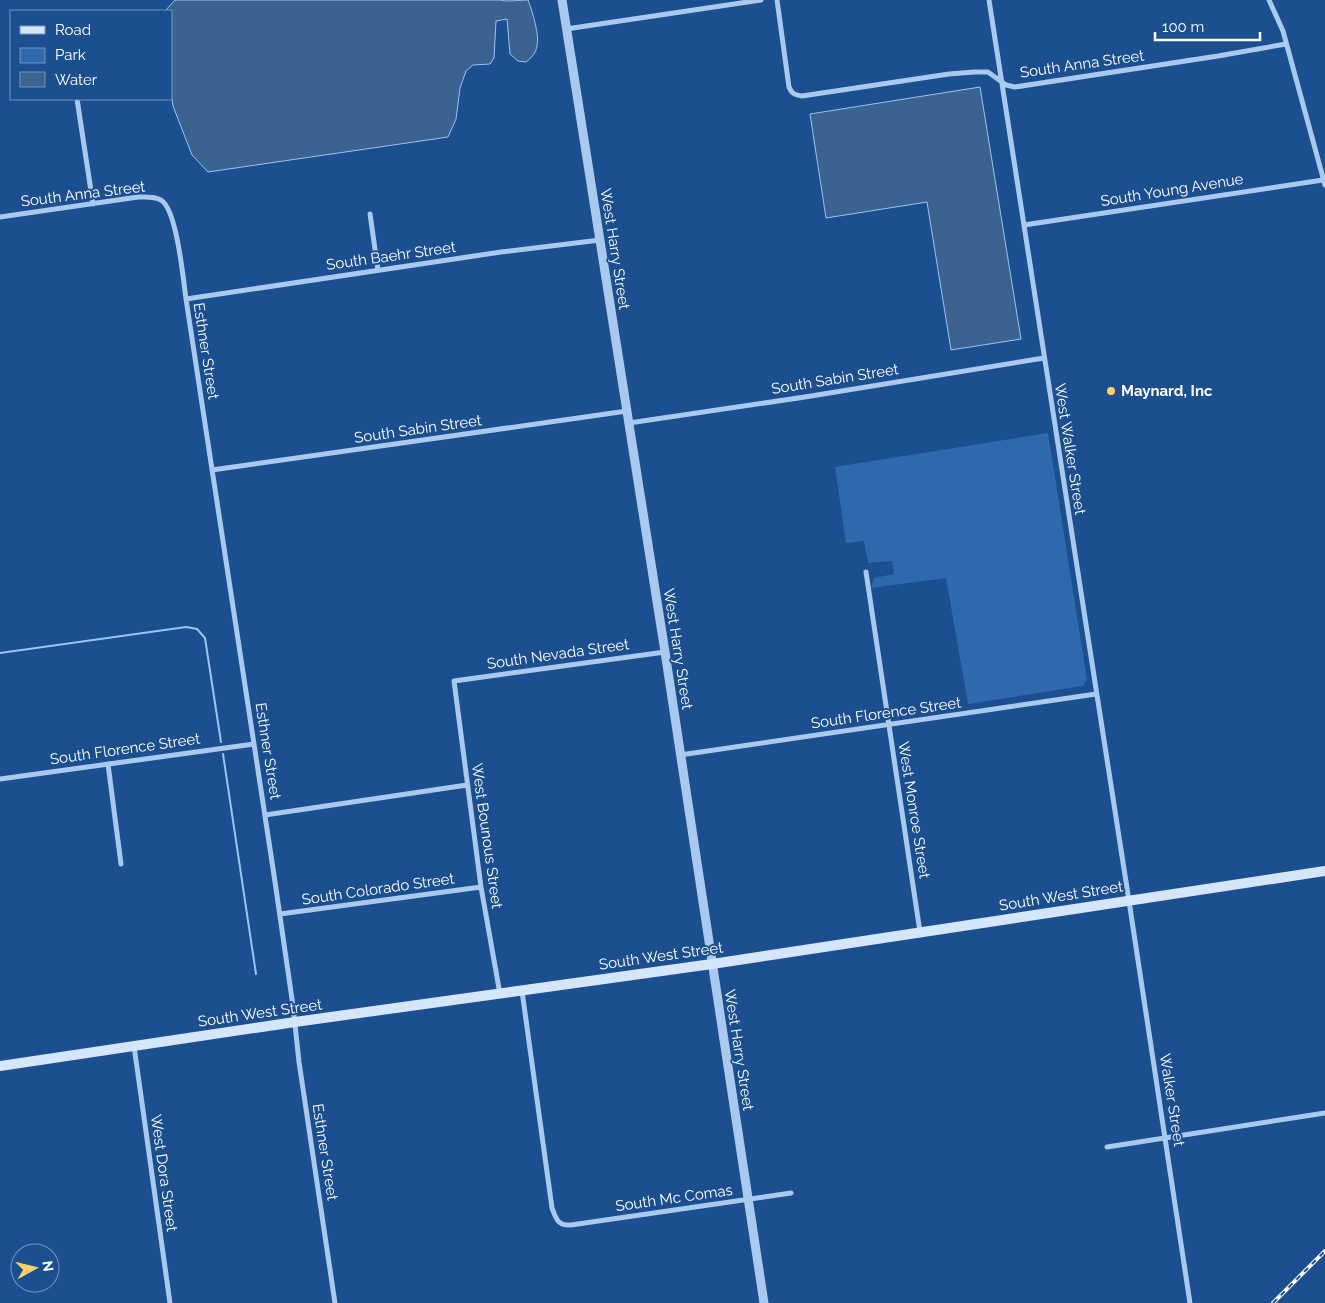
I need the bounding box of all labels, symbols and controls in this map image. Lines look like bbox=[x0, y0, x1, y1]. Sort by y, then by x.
legend bbox=[10, 10, 172, 100]
scale bar bbox=[1155, 10, 1260, 42]
text: 100 m bbox=[1162, 18, 1204, 36]
text: Road bbox=[55, 21, 91, 39]
text: Park bbox=[55, 46, 86, 64]
street label: South Anna Street bbox=[1019, 46, 1145, 82]
text: Water bbox=[55, 71, 98, 89]
street label: South Young Avenue bbox=[1099, 170, 1245, 210]
street label: South Anna Street bbox=[20, 177, 146, 211]
street label: West Harry Street bbox=[597, 187, 633, 311]
street label: South Baehr Street bbox=[325, 238, 457, 274]
street label: Esthner Street bbox=[189, 301, 223, 401]
street label: South Sabin Street bbox=[770, 360, 900, 398]
street label: West Walker Street bbox=[1051, 382, 1089, 516]
place label: Maynard, Inc bbox=[1121, 382, 1213, 400]
marker: Maynard, Inc bbox=[1105, 385, 1117, 397]
street label: South Sabin Street bbox=[353, 411, 483, 447]
street label: West Harry Street bbox=[660, 587, 696, 711]
street label: South Nevada Street bbox=[486, 635, 630, 673]
street label: South Florence Street bbox=[810, 694, 962, 732]
street label: Esthner Street bbox=[251, 701, 285, 801]
street label: South Florence Street bbox=[49, 730, 201, 768]
street label: West Monroe Street bbox=[894, 740, 934, 880]
street label: West Bounous Street bbox=[468, 762, 506, 910]
street label: South Colorado Street bbox=[301, 869, 455, 909]
street label: South West Street bbox=[998, 877, 1124, 915]
street label: South West Street bbox=[598, 938, 724, 974]
street label: West Harry Street bbox=[721, 988, 757, 1112]
street label: South West Street bbox=[197, 995, 323, 1031]
street label: Walker Street bbox=[1156, 1052, 1188, 1148]
street label: Esthner Street bbox=[308, 1102, 342, 1202]
street label: West Dora Street bbox=[147, 1113, 181, 1233]
street label: South Mc Comas bbox=[614, 1181, 734, 1215]
north arrow bbox=[10, 1243, 60, 1293]
text: N bbox=[39, 1260, 57, 1273]

